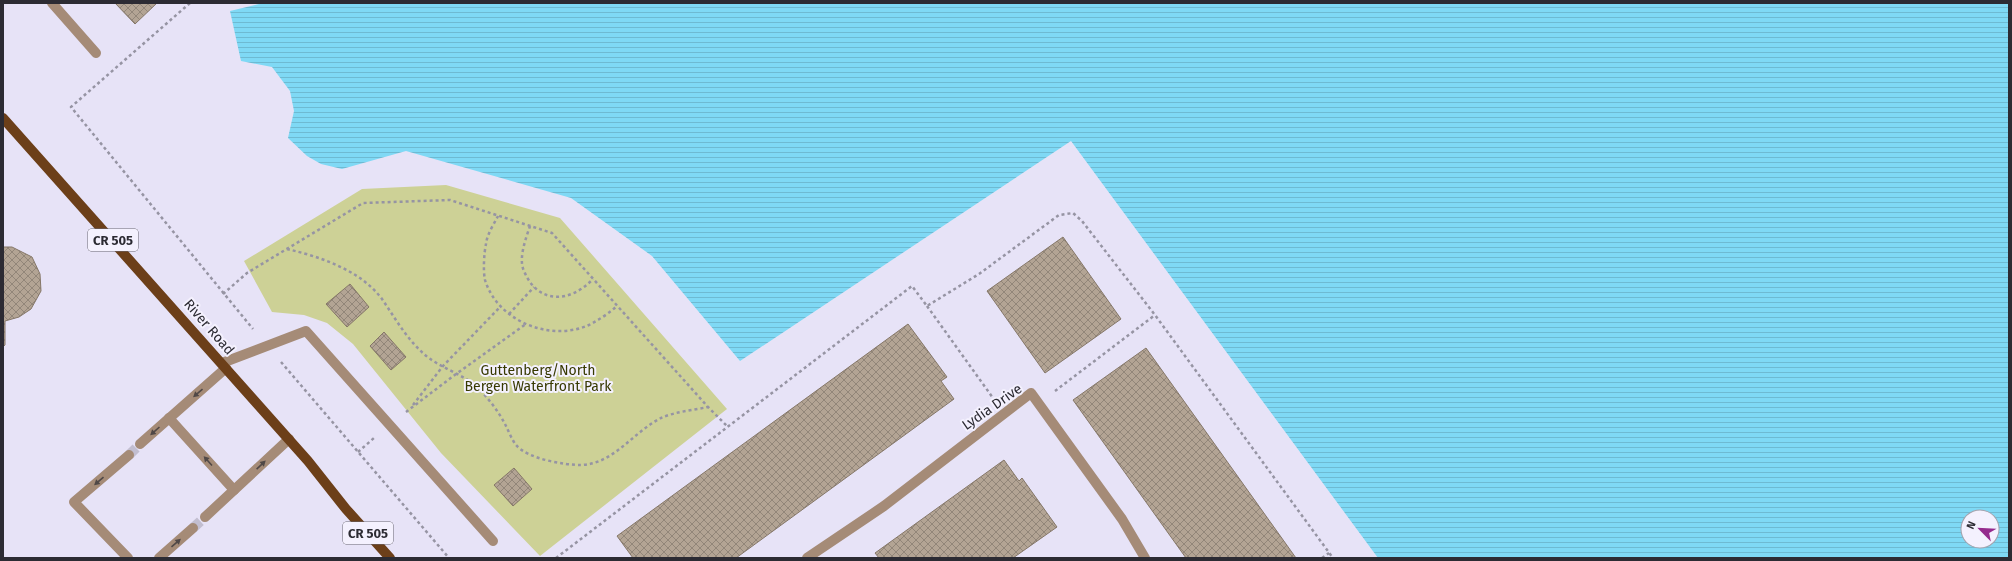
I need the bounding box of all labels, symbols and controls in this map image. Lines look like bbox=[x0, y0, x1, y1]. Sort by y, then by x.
road number: CR 505 bbox=[88, 229, 138, 251]
street label: River Road bbox=[180, 296, 238, 358]
park label: Guttenberg/North Bergen Waterfront Park bbox=[465, 362, 612, 395]
street label: Lydia Drive bbox=[959, 380, 1025, 434]
one-way arrow bbox=[193, 388, 202, 397]
one-way arrow bbox=[149, 427, 160, 436]
one-way arrow bbox=[203, 456, 212, 466]
one-way arrow bbox=[256, 460, 266, 469]
one-way arrow bbox=[94, 476, 105, 485]
north arrow bbox=[1960, 509, 2000, 549]
text: N bbox=[1964, 519, 1979, 531]
road number: CR 505 bbox=[343, 522, 393, 544]
one-way arrow bbox=[171, 538, 181, 548]

